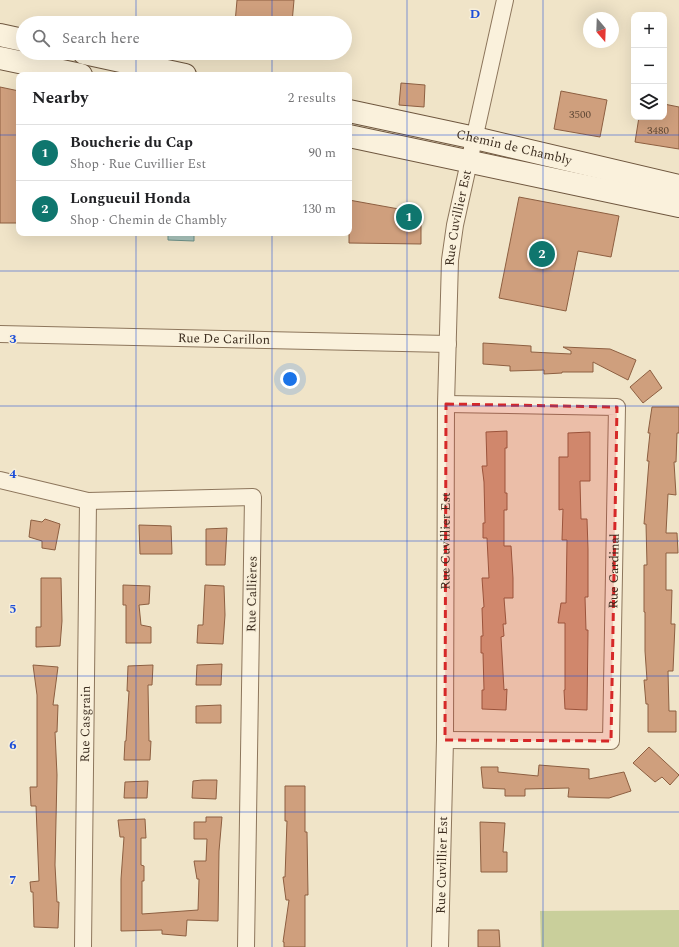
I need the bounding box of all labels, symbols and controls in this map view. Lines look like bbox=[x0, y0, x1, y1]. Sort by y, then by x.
text: D bbox=[470, 4, 480, 24]
north arrow bbox=[583, 12, 619, 48]
map controls bbox=[631, 12, 667, 120]
button: + bbox=[631, 12, 667, 48]
search box bbox=[16, 16, 352, 60]
icon: search bbox=[30, 27, 52, 49]
text: Search here bbox=[62, 27, 140, 50]
button: − bbox=[631, 48, 667, 84]
button: layers bbox=[631, 84, 667, 120]
text: Nearby bbox=[32, 85, 88, 111]
text: 2 results bbox=[288, 88, 336, 108]
house number: 3500 bbox=[569, 106, 591, 123]
house number: 3480 bbox=[647, 122, 669, 139]
street label: Chemin de Chambly bbox=[454, 124, 574, 171]
text: Boucherie du Cap bbox=[70, 131, 193, 154]
text: 1 bbox=[41, 143, 49, 163]
text: 90 m bbox=[309, 143, 336, 163]
text: Shop · Rue Cuvillier Est bbox=[70, 154, 206, 174]
street label: Rue Cuvillier Est bbox=[440, 167, 477, 266]
text: Longueuil Honda bbox=[70, 187, 191, 210]
text: 2 bbox=[41, 199, 49, 219]
text: 130 m bbox=[302, 199, 336, 219]
pin: 1 bbox=[396, 202, 422, 232]
text: Shop · Chemin de Chambly bbox=[70, 210, 226, 230]
pin: 2 bbox=[529, 239, 555, 269]
street label: Rue De Carillon bbox=[178, 328, 271, 350]
text: 3 bbox=[9, 329, 17, 349]
your location bbox=[280, 369, 300, 389]
text: 4 bbox=[9, 464, 17, 484]
street label: Rue Cuvillier Est bbox=[435, 492, 456, 590]
street label: Rue Cardinal bbox=[603, 533, 625, 609]
street label: Rue Callières bbox=[241, 556, 263, 632]
text: 5 bbox=[9, 599, 17, 619]
street label: Rue Casgrain bbox=[75, 685, 96, 763]
text: 6 bbox=[9, 735, 17, 755]
street label: Rue Cuvillier Est bbox=[431, 816, 453, 914]
text: 7 bbox=[9, 870, 17, 890]

